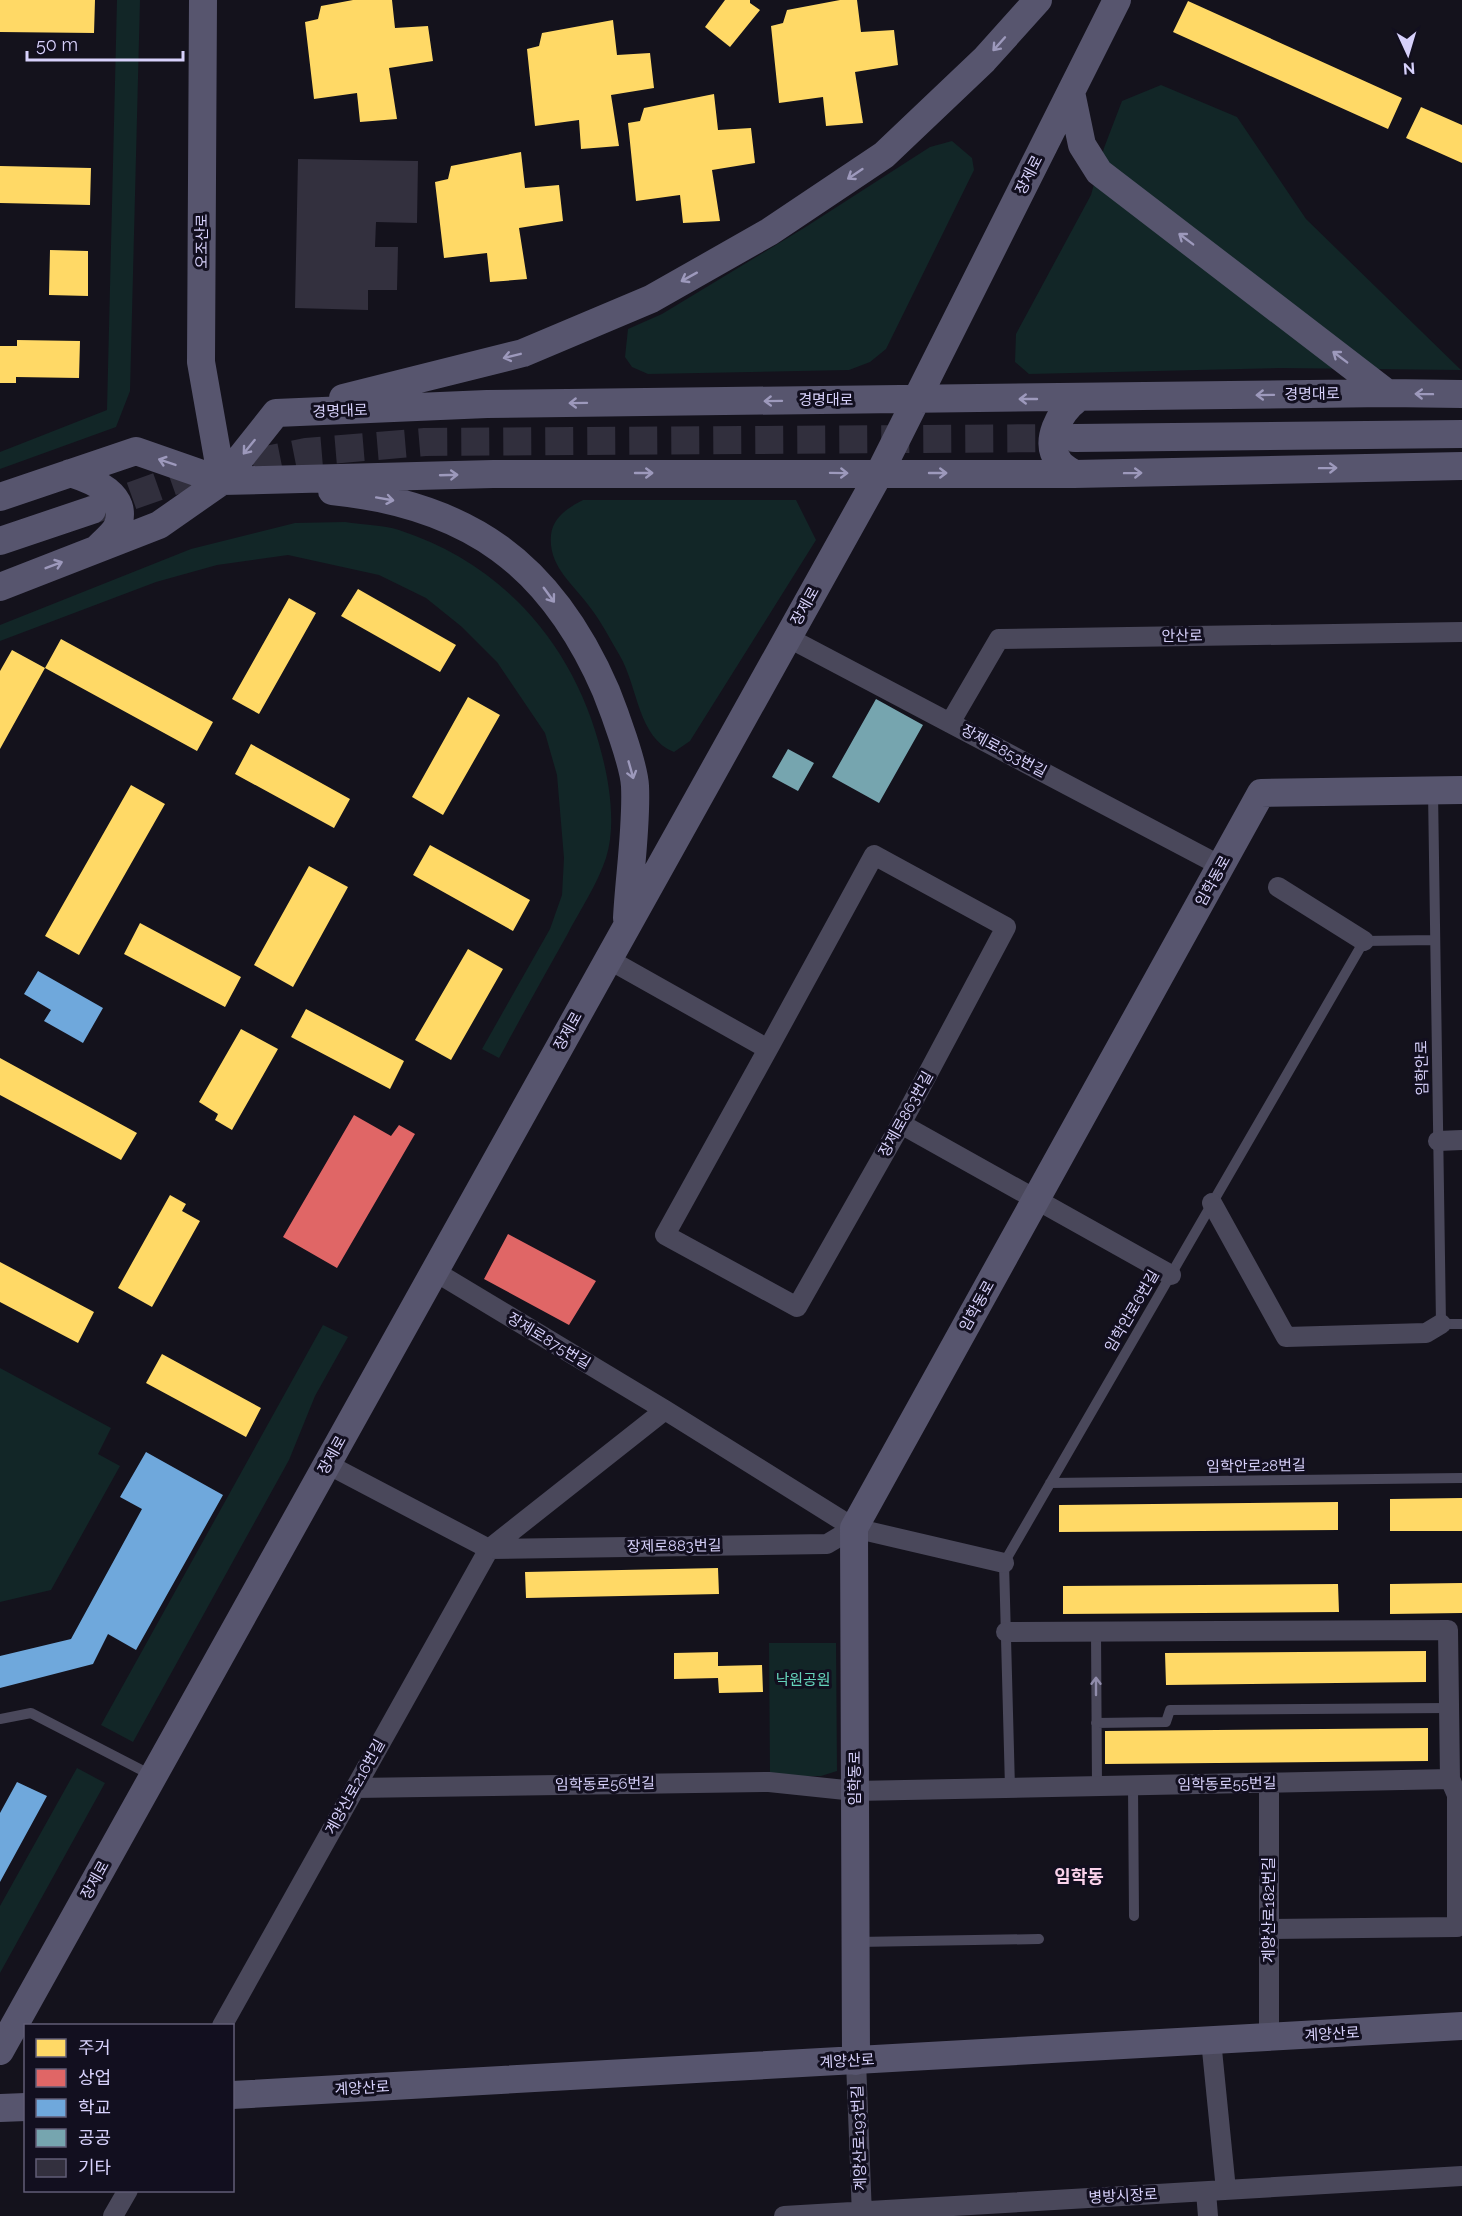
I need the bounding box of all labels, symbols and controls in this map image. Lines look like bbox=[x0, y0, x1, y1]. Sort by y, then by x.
scale bar bbox=[27, 24, 183, 62]
north arrow bbox=[1378, 24, 1438, 84]
text: 50 m bbox=[36, 34, 78, 55]
one-way arrow bbox=[992, 36, 1006, 51]
text: N bbox=[1402, 59, 1416, 78]
street label: 장제로 bbox=[1012, 152, 1046, 198]
one-way arrow bbox=[847, 168, 864, 180]
street label: 오조산로 bbox=[193, 213, 211, 269]
one-way arrow bbox=[1178, 232, 1194, 245]
one-way arrow bbox=[681, 272, 699, 283]
one-way arrow bbox=[502, 351, 521, 362]
one-way arrow bbox=[1333, 351, 1349, 364]
street label: 경명대로 bbox=[1284, 385, 1340, 403]
one-way arrow bbox=[1415, 388, 1435, 399]
one-way arrow bbox=[1256, 389, 1276, 401]
street label: 경명대로 bbox=[798, 391, 854, 409]
one-way arrow bbox=[1019, 393, 1039, 405]
one-way arrow bbox=[763, 395, 783, 406]
one-way arrow bbox=[568, 397, 588, 409]
street label: 경명대로 bbox=[312, 401, 368, 421]
one-way arrow bbox=[243, 439, 256, 455]
one-way arrow bbox=[158, 455, 177, 466]
one-way arrow bbox=[1317, 463, 1337, 474]
one-way arrow bbox=[633, 467, 653, 479]
one-way arrow bbox=[828, 467, 848, 479]
one-way arrow bbox=[927, 467, 947, 479]
one-way arrow bbox=[1122, 467, 1142, 478]
one-way arrow bbox=[438, 469, 458, 481]
one-way arrow bbox=[374, 494, 394, 505]
one-way arrow bbox=[44, 559, 63, 570]
street label: 장제로 bbox=[787, 584, 823, 628]
one-way arrow bbox=[542, 587, 555, 603]
street label: 안산로 bbox=[1161, 627, 1203, 645]
street label: 장제로853번길 bbox=[958, 721, 1050, 781]
one-way arrow bbox=[626, 760, 637, 779]
street label: 임학동로 bbox=[1192, 852, 1234, 910]
street label: 장제로 bbox=[550, 1009, 586, 1053]
street label: 임학안로 bbox=[1413, 1040, 1431, 1096]
street label: 장제로863번길 bbox=[875, 1068, 937, 1160]
street label: 임학안로6번길 bbox=[1101, 1267, 1163, 1355]
street label: 임학동로 bbox=[956, 1277, 998, 1335]
street label: 장제로875번길 bbox=[504, 1309, 594, 1373]
street label: 장제로 bbox=[314, 1433, 350, 1477]
street label: 임학안로28번길 bbox=[1206, 1456, 1306, 1476]
street label: 장제로883번길 bbox=[626, 1536, 722, 1556]
park label: 낙원공원 bbox=[775, 1671, 831, 1689]
one-way arrow bbox=[1090, 1676, 1102, 1696]
street label: 계양산로216번길 bbox=[321, 1736, 389, 1838]
street label: 임학동로 bbox=[846, 1750, 864, 1806]
street label: 임학동로56번길 bbox=[555, 1774, 655, 1794]
street label: 임학동로55번길 bbox=[1177, 1774, 1277, 1794]
street label: 계양산로182번길 bbox=[1260, 1857, 1278, 1963]
street label: 장제로 bbox=[77, 1858, 113, 1902]
district label: 임학동 bbox=[1054, 1866, 1104, 1887]
legend bbox=[24, 2024, 234, 2192]
street label: 계양산로 bbox=[1304, 2024, 1360, 2044]
text: 주거 bbox=[78, 2037, 111, 2058]
street label: 계양산로 bbox=[819, 2051, 875, 2071]
text: 상업 bbox=[78, 2067, 111, 2088]
street label: 계양산로 bbox=[334, 2078, 390, 2098]
street label: 계양산로193번길 bbox=[848, 2085, 870, 2191]
text: 학교 bbox=[78, 2097, 111, 2118]
text: 공공 bbox=[78, 2127, 111, 2148]
text: 기타 bbox=[78, 2157, 112, 2178]
street label: 병방시장로 bbox=[1088, 2185, 1158, 2207]

